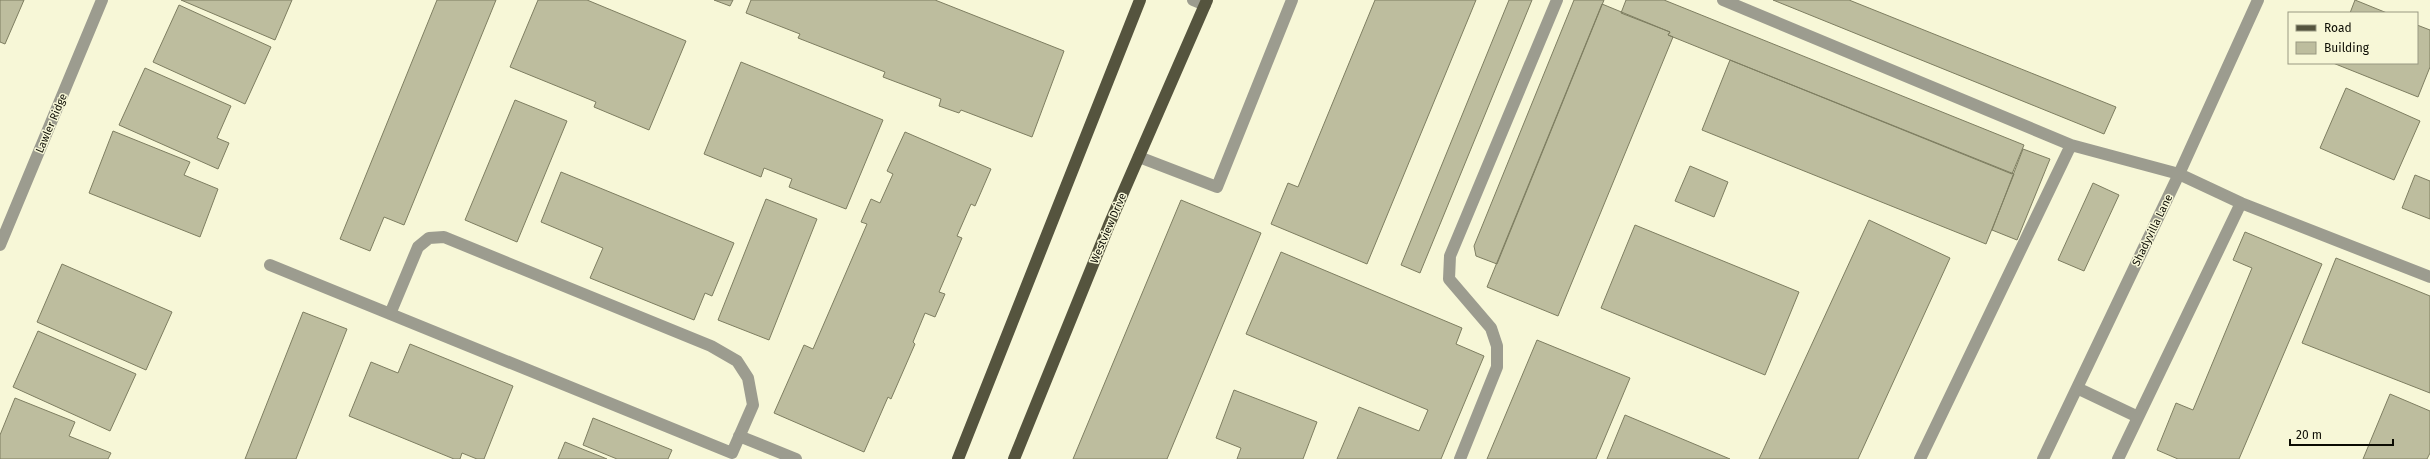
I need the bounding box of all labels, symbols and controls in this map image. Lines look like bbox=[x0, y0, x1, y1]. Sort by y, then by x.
legend bbox=[2288, 12, 2418, 64]
text: Road bbox=[2324, 21, 2352, 35]
text: Building bbox=[2324, 41, 2370, 55]
street label: Lawler Ridge bbox=[33, 91, 70, 155]
street label: Westview Drive bbox=[1088, 191, 1129, 265]
street label: Shadyvilla Lane bbox=[2130, 192, 2175, 268]
scale bar bbox=[2290, 421, 2393, 447]
text: 20 m bbox=[2296, 428, 2322, 442]

